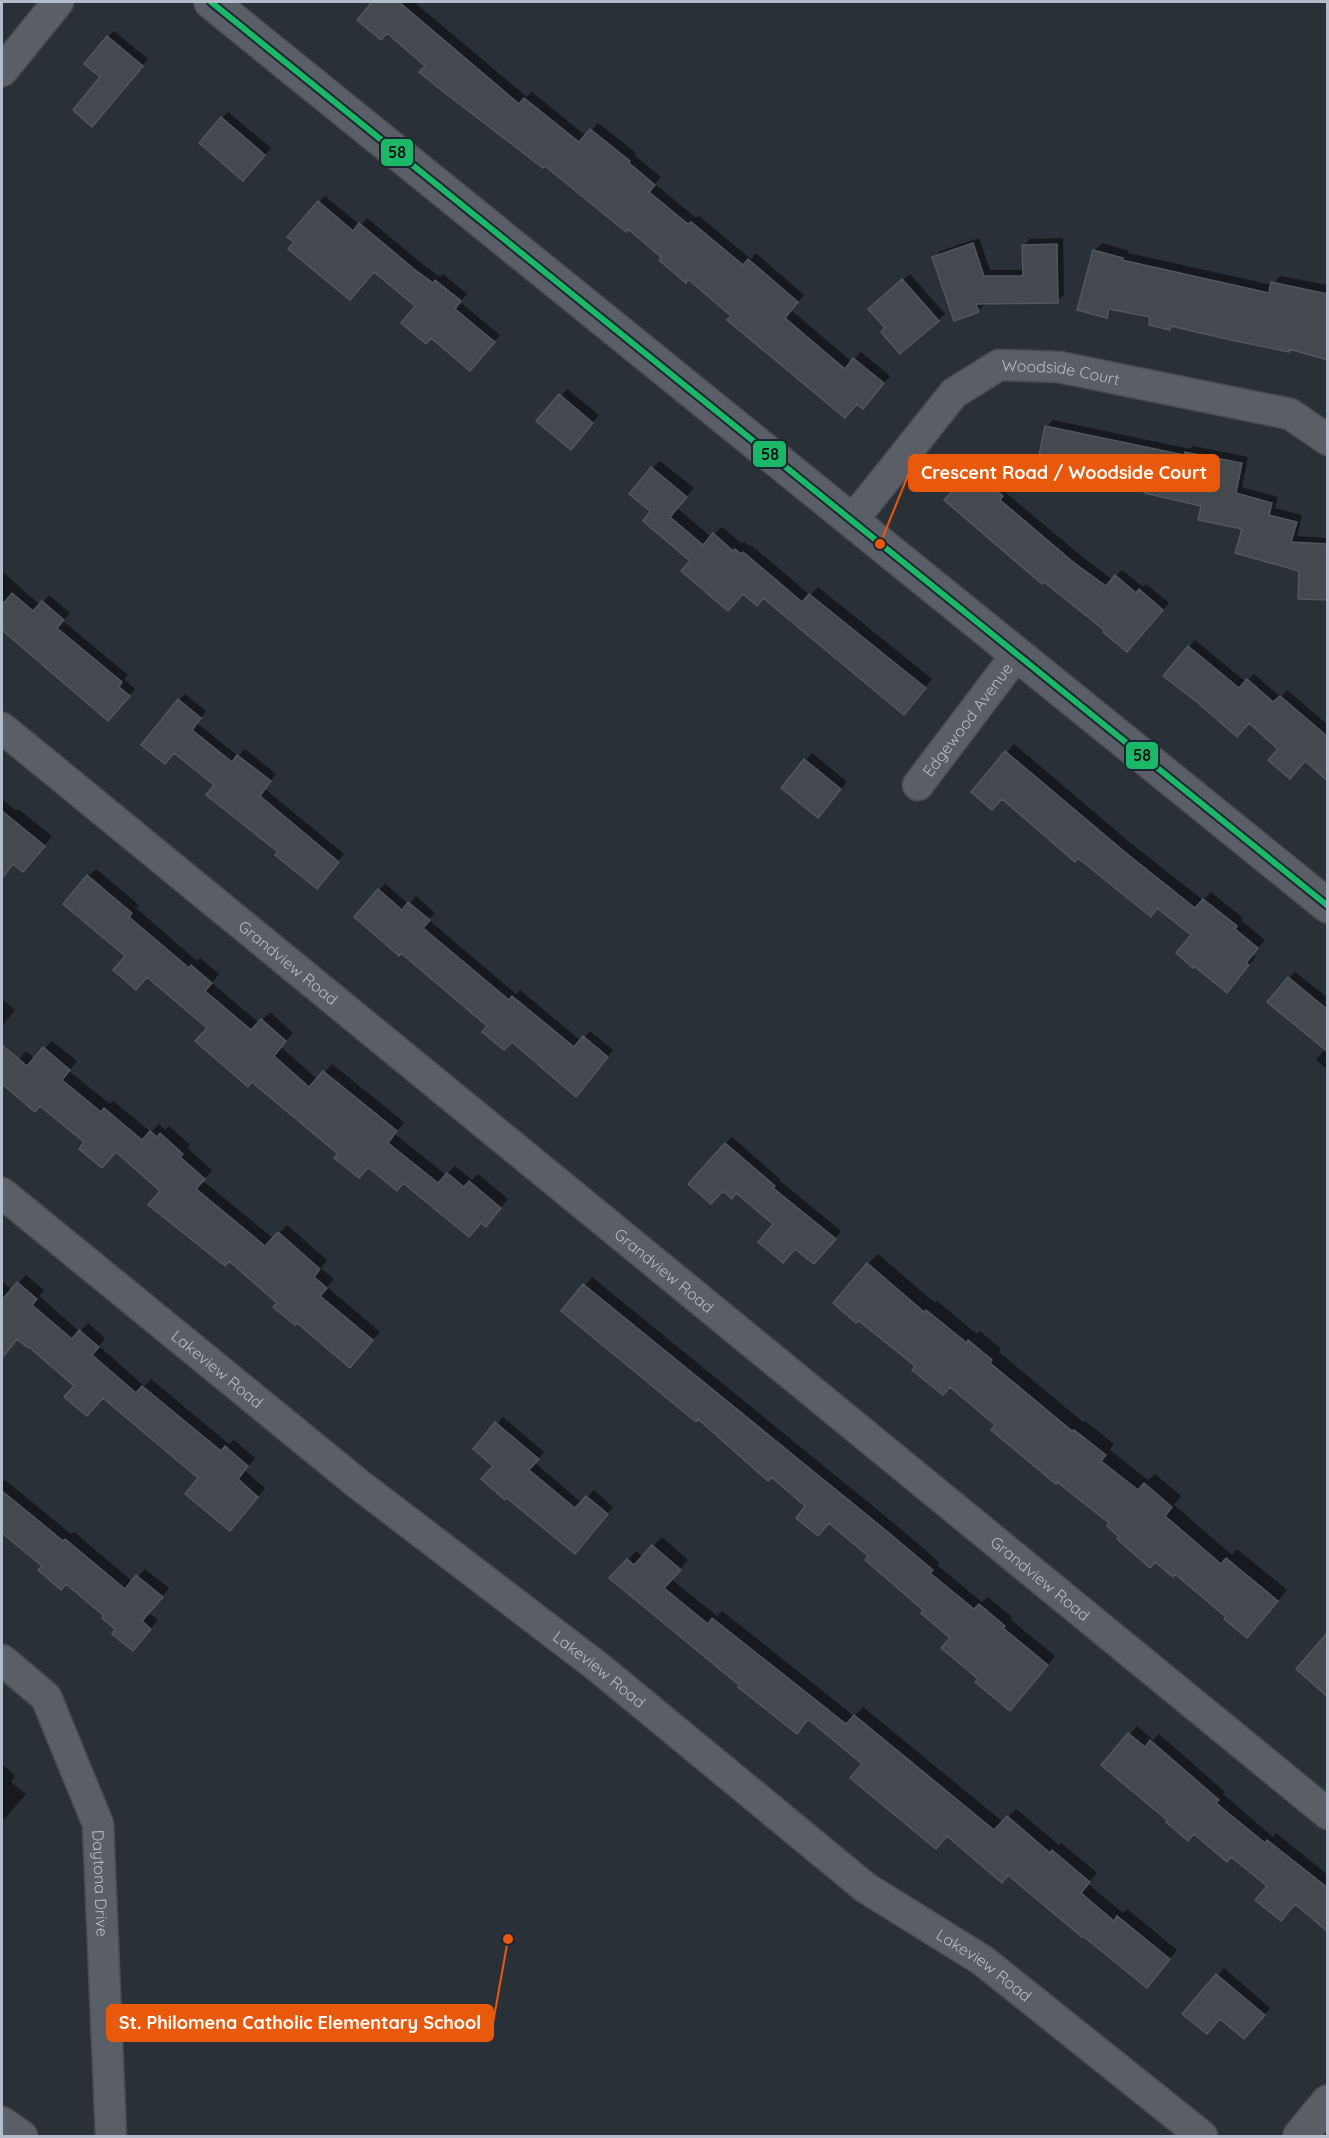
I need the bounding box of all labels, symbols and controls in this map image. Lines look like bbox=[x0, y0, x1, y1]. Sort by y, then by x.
line badge: 58 bbox=[380, 138, 414, 167]
text: 58 bbox=[388, 142, 406, 162]
street label: Woodside Court bbox=[1001, 355, 1122, 389]
line badge: 58 bbox=[752, 440, 787, 468]
text: 58 bbox=[761, 444, 779, 464]
callout: Crescent Road / Woodside Court bbox=[909, 455, 1219, 491]
text: Crescent Road / Woodside Court bbox=[921, 461, 1207, 484]
street label: Edgewood Avenue bbox=[918, 659, 1017, 781]
line badge: 58 bbox=[1125, 741, 1159, 770]
text: 58 bbox=[1133, 745, 1151, 765]
street label: Grandview Road bbox=[234, 916, 342, 1009]
street label: Grandview Road bbox=[610, 1224, 718, 1317]
street label: Lakeview Road bbox=[167, 1326, 267, 1412]
street label: Grandview Road bbox=[986, 1532, 1094, 1625]
street label: Lakeview Road bbox=[549, 1626, 650, 1712]
street label: Daytona Drive bbox=[88, 1829, 113, 1937]
street label: Lakeview Road bbox=[933, 1924, 1036, 2006]
callout: St. Philomena Catholic Elementary School bbox=[107, 2005, 493, 2041]
text: St. Philomena Catholic Elementary School bbox=[119, 2011, 481, 2034]

